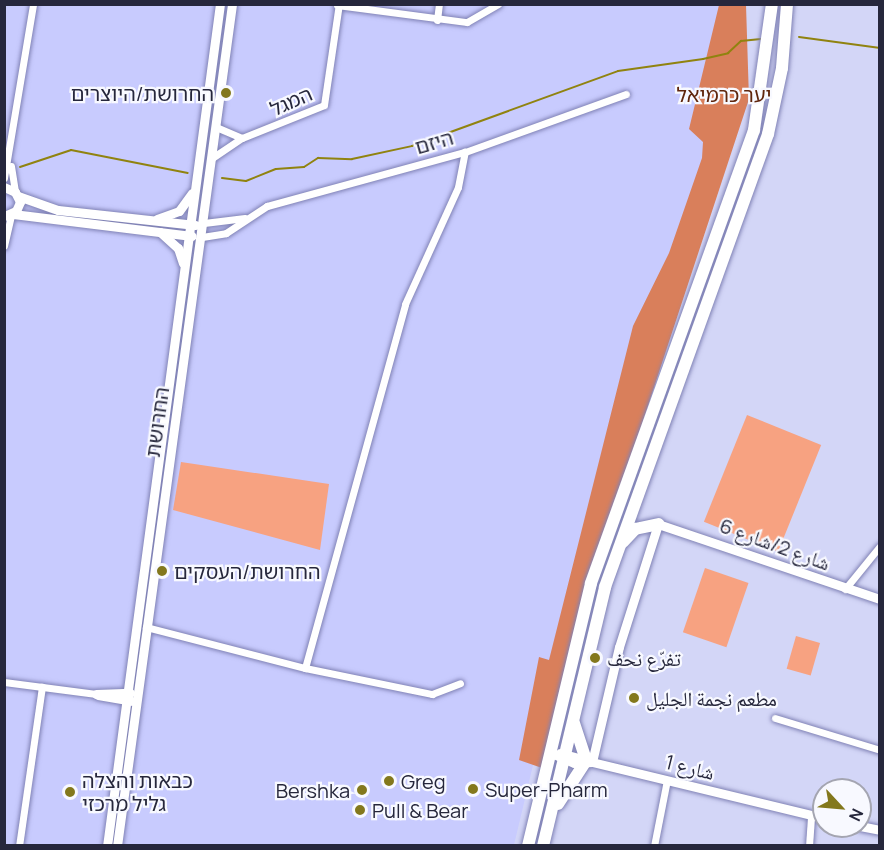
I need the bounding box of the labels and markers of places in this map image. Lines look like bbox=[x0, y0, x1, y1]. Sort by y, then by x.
place label: החרושת/היוצרים bbox=[71, 81, 214, 105]
marker: החרושת/היוצרים bbox=[219, 86, 233, 100]
place label: החרושת/העסקים bbox=[174, 559, 321, 583]
marker: החרושת/העסקים bbox=[155, 564, 169, 578]
place label: تفرّع نحف bbox=[607, 646, 681, 670]
marker: تفرّع نحف bbox=[588, 651, 602, 665]
place label: مطعم نجمة الجليل bbox=[646, 686, 777, 710]
marker: مطعم نجمة الجليل bbox=[627, 691, 641, 705]
place label: כבאות והצלה גליל מרכזי bbox=[82, 768, 193, 815]
place label: Greg bbox=[401, 769, 446, 793]
marker: Greg bbox=[382, 774, 396, 788]
place label: Super-Pharm bbox=[485, 777, 608, 801]
place label: Bershka bbox=[276, 778, 350, 802]
marker: Super-Pharm bbox=[466, 782, 480, 796]
marker: Bershka bbox=[355, 783, 369, 797]
marker: כבאות והצלה גליל מרכזי bbox=[63, 785, 77, 799]
place label: Pull & Bear bbox=[372, 798, 468, 822]
marker: Pull & Bear bbox=[353, 803, 367, 817]

